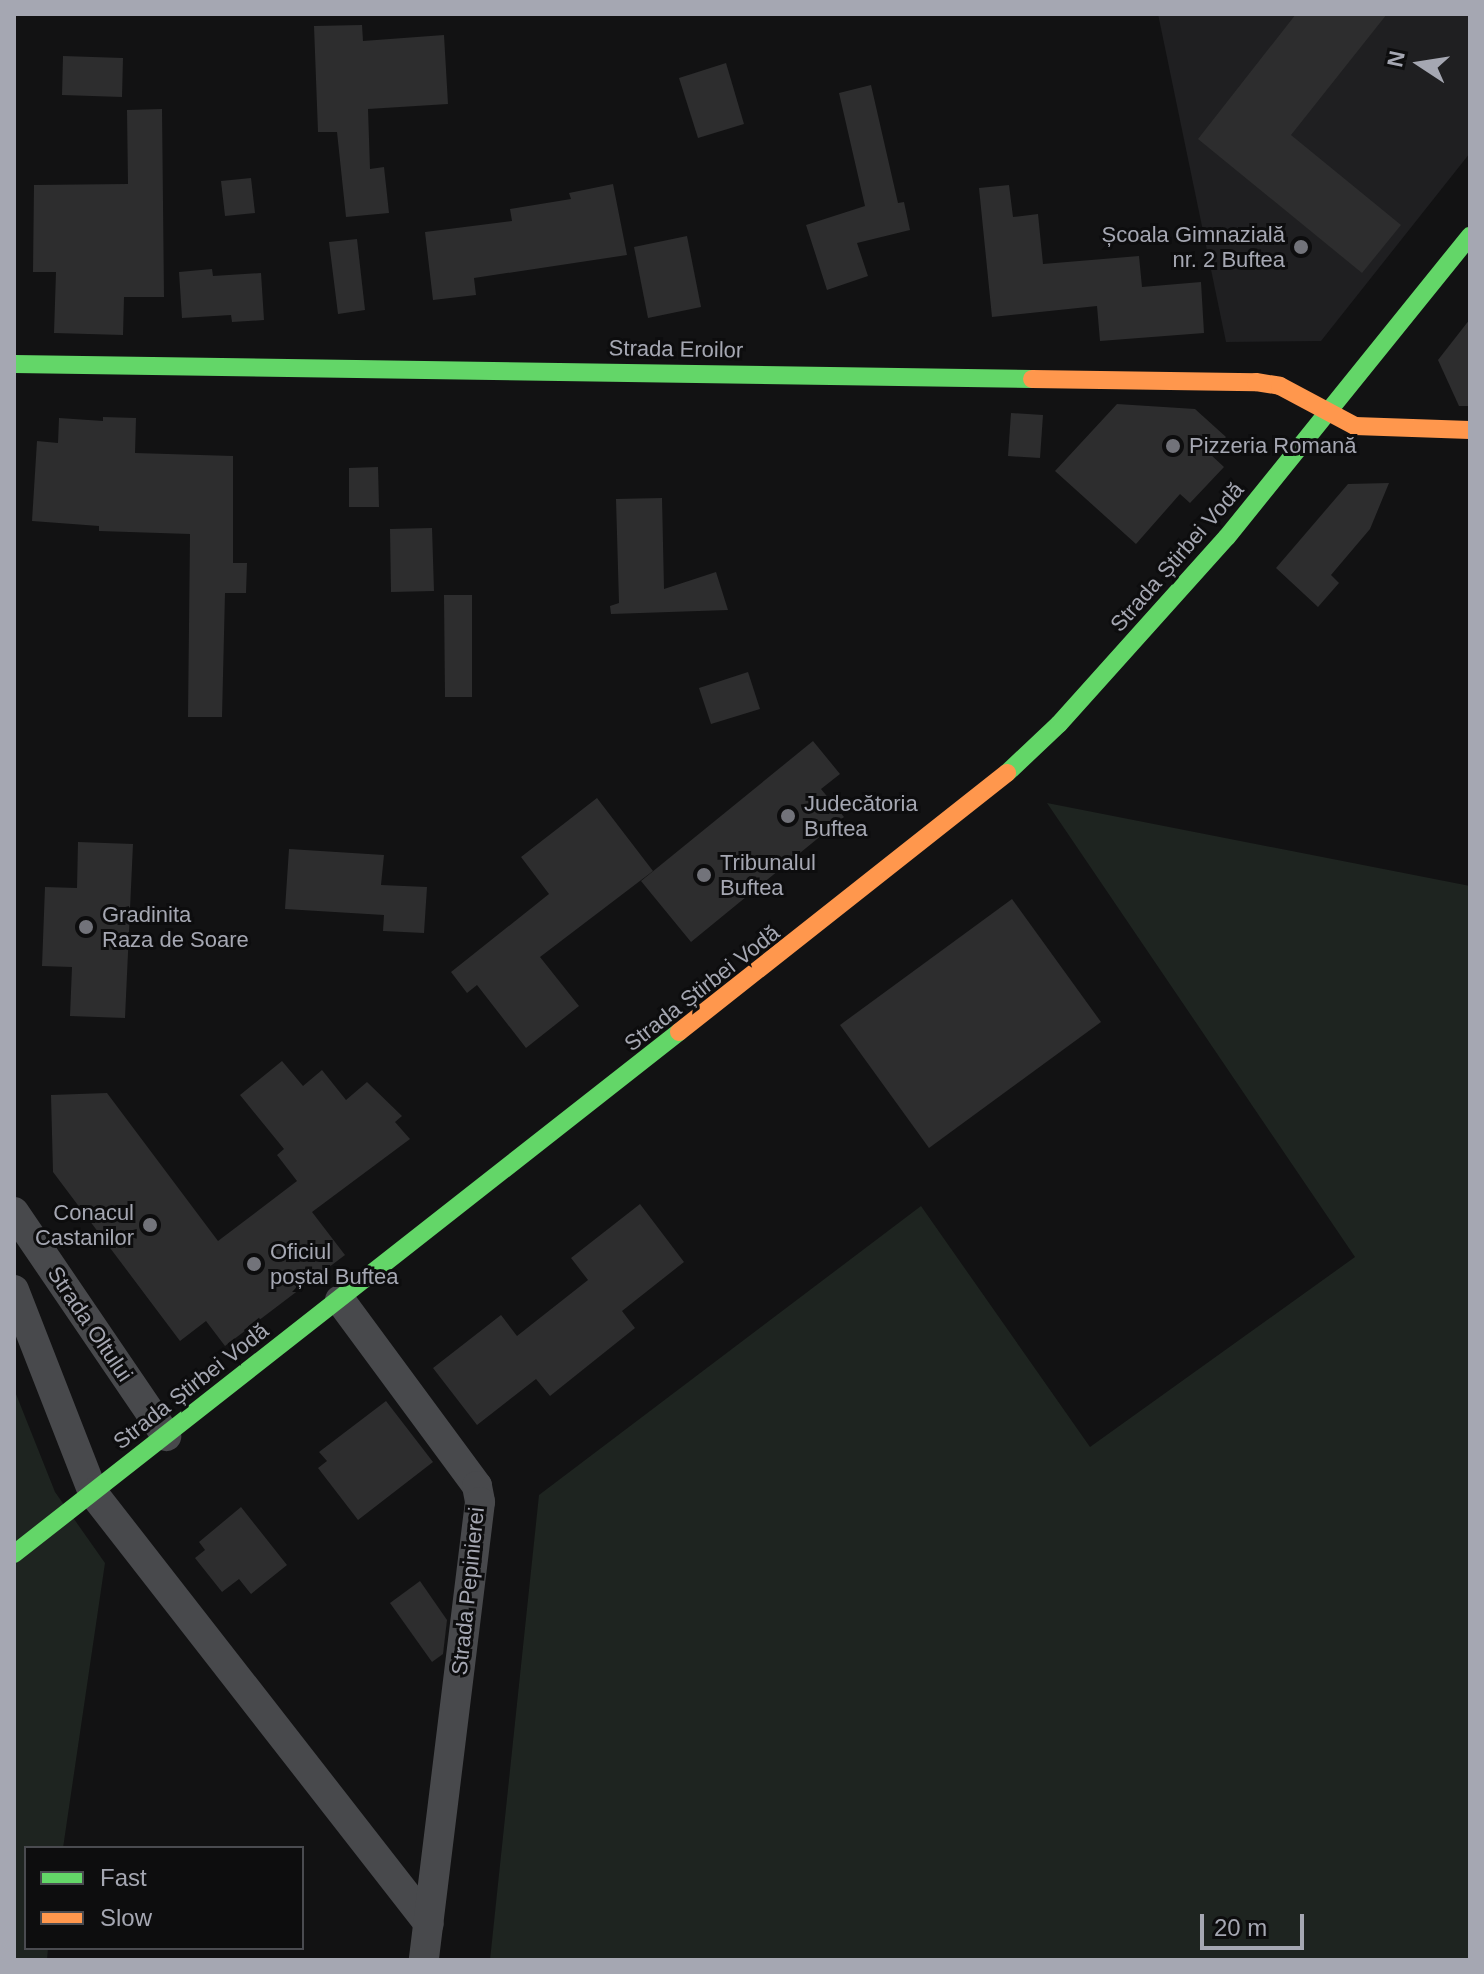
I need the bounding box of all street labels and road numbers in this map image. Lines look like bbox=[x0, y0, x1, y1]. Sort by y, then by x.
street label: Strada Eroilor bbox=[609, 335, 743, 363]
street label: Strada Știrbei Vodă bbox=[1105, 477, 1249, 637]
street label: Strada Știrbei Vodă bbox=[619, 919, 785, 1057]
street label: Strada Oltului bbox=[42, 1261, 138, 1387]
street label: Strada Știrbei Vodă bbox=[108, 1317, 274, 1455]
street label: Strada Pepinierei bbox=[446, 1506, 490, 1676]

